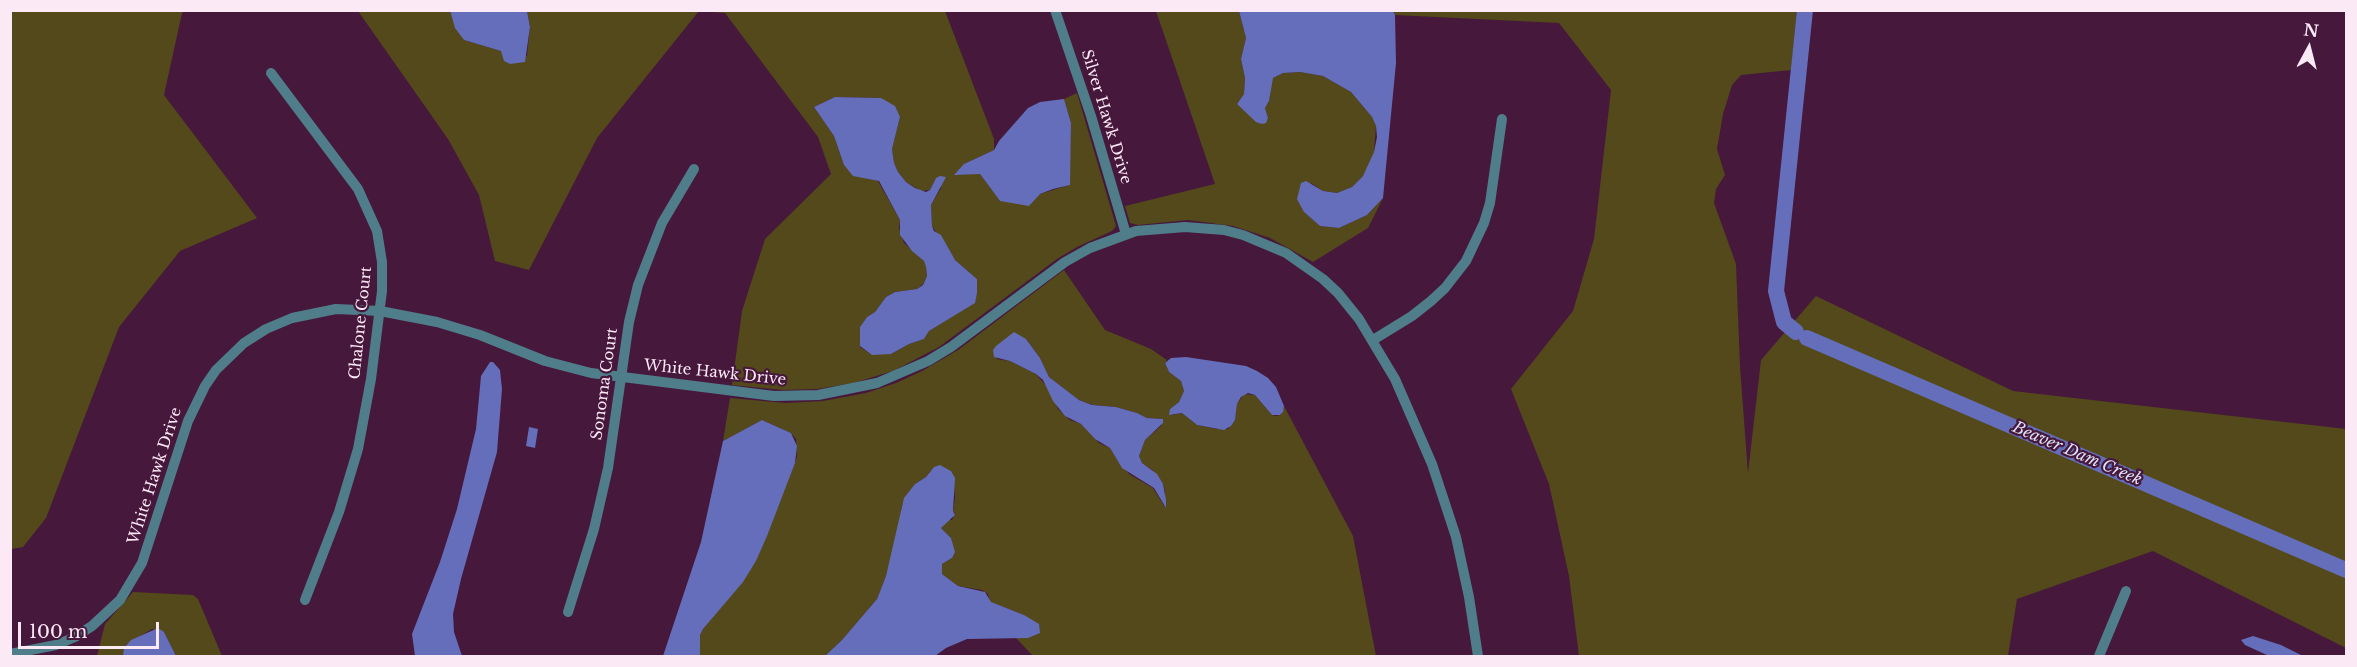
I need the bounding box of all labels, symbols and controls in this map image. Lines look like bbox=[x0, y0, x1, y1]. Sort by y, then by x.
north arrow bbox=[2279, 18, 2339, 78]
text: N bbox=[2302, 19, 2320, 41]
street label: Silver Hawk Drive bbox=[1077, 48, 1135, 186]
street label: Chalone Court bbox=[346, 266, 376, 380]
street label: Sonoma Court bbox=[588, 327, 622, 441]
street label: White Hawk Drive bbox=[643, 357, 787, 389]
street label: White Hawk Drive bbox=[124, 405, 186, 547]
water label: Beaver Dam Creek bbox=[2009, 418, 2145, 490]
scale bar bbox=[21, 610, 162, 648]
text: 100 m bbox=[29, 621, 87, 643]

